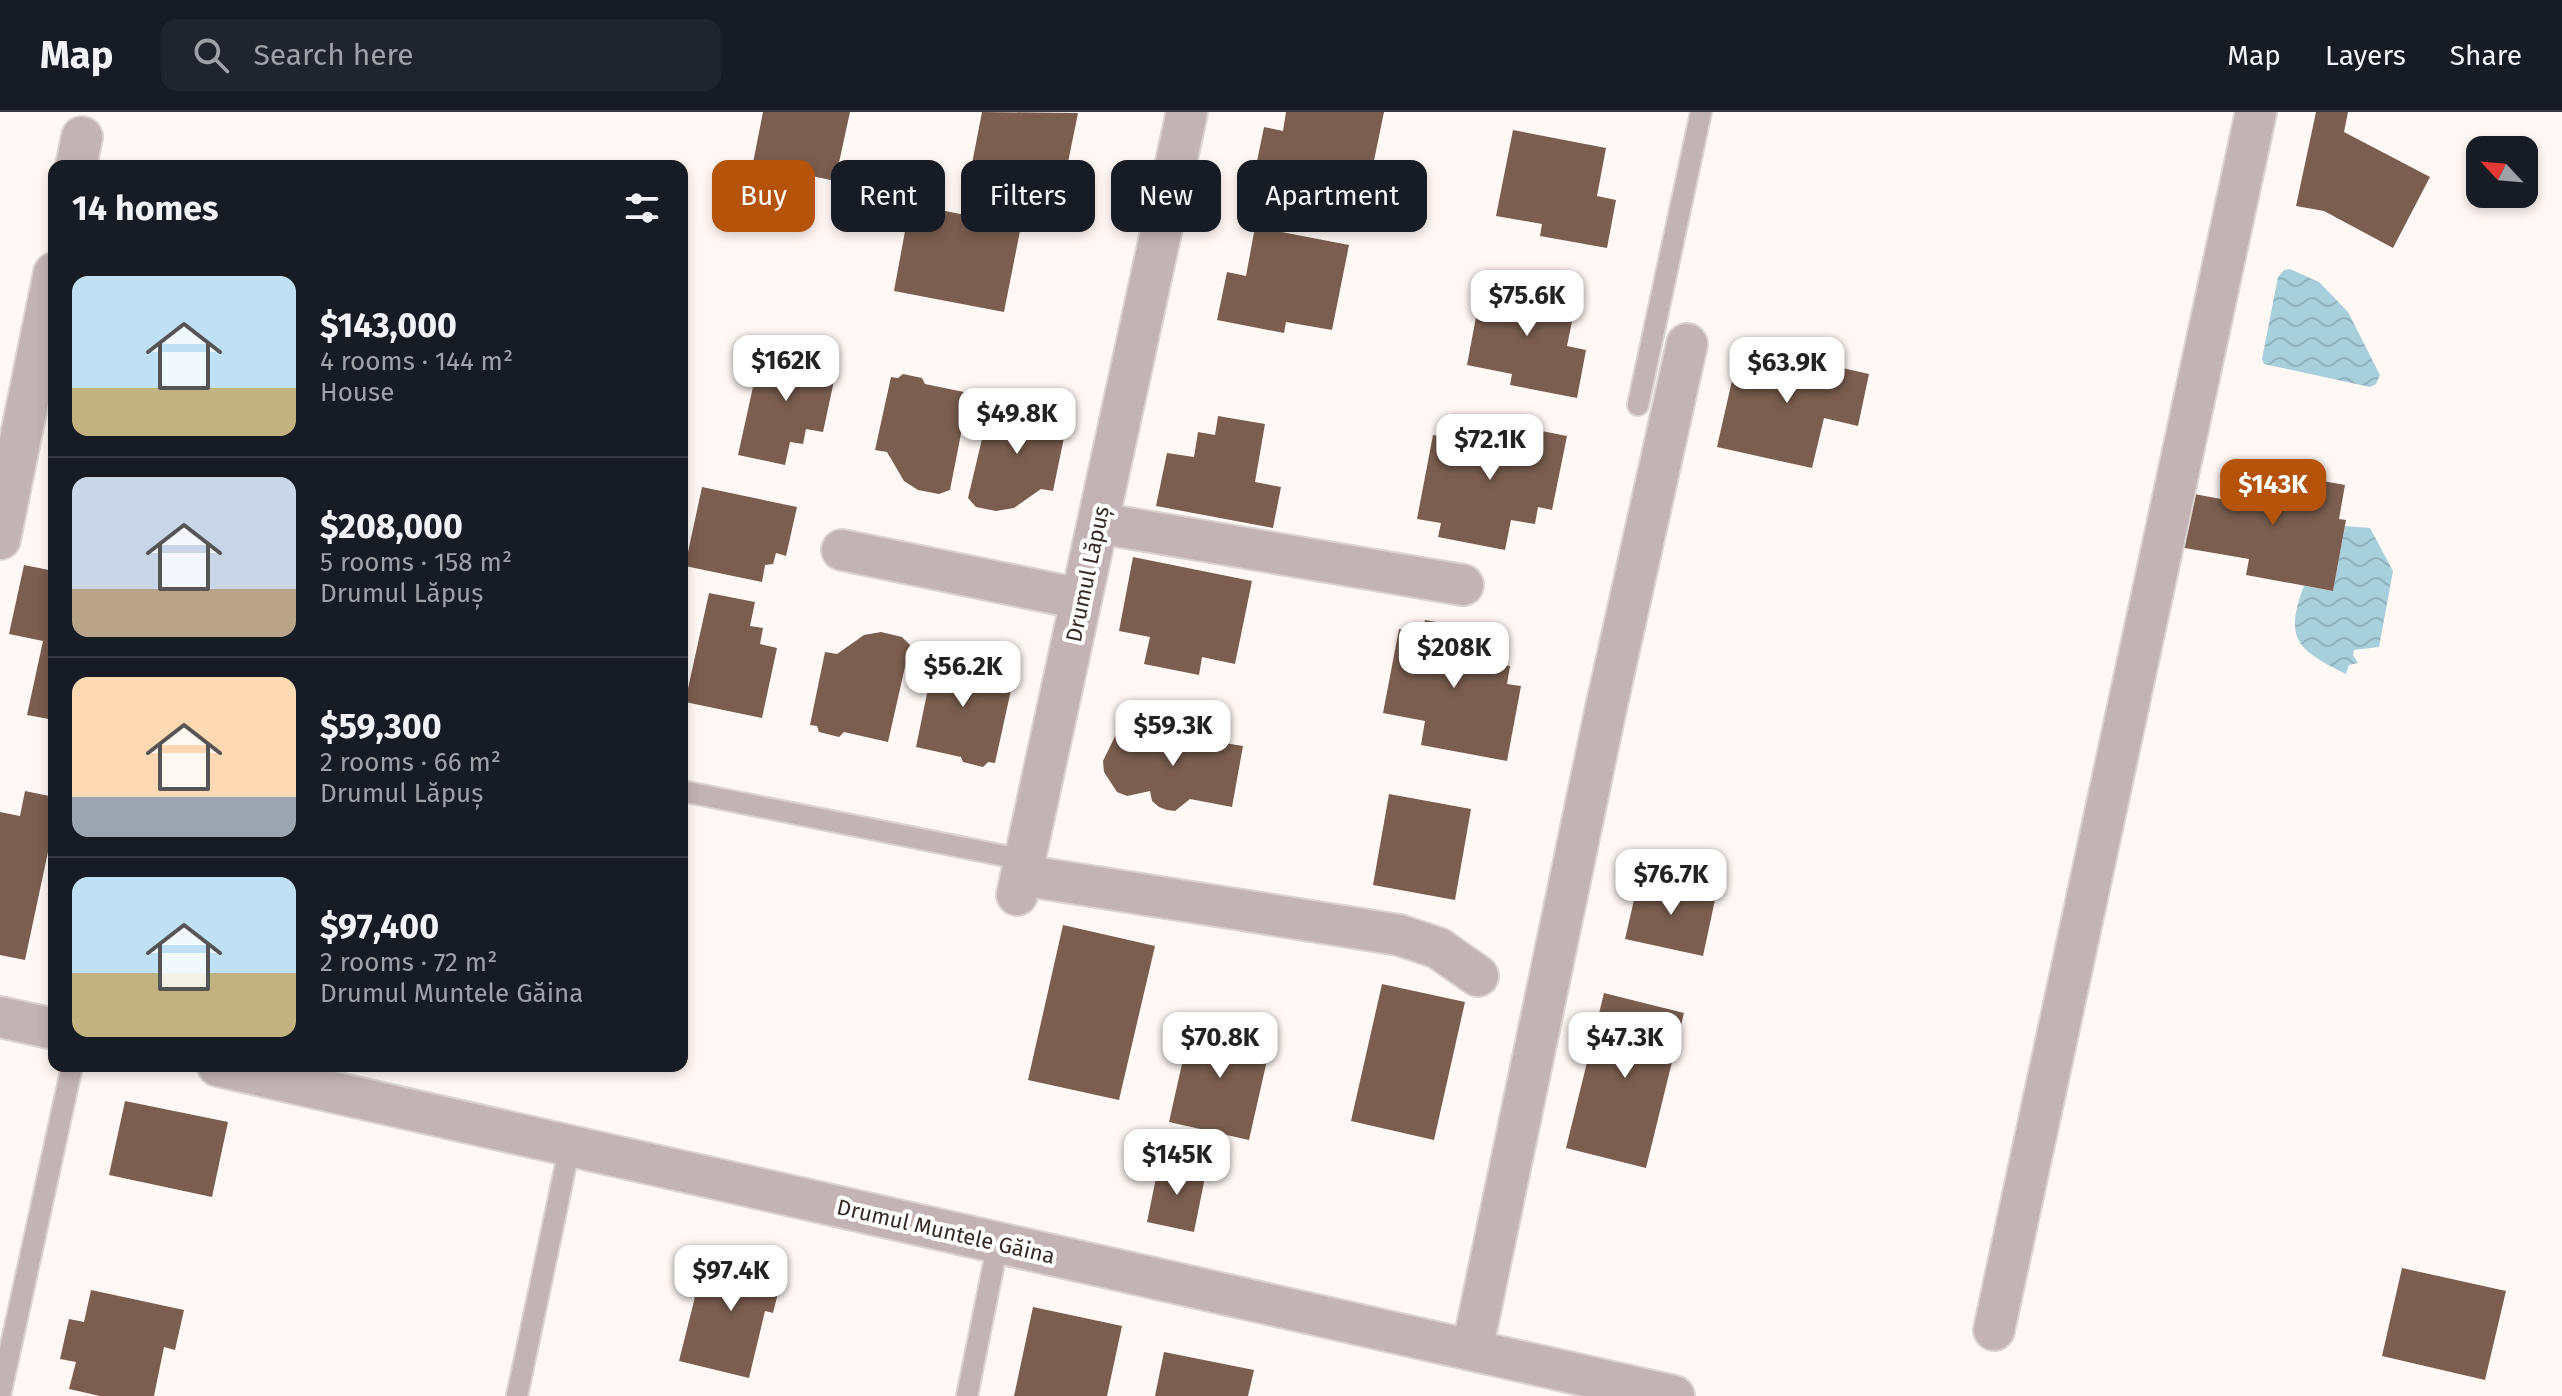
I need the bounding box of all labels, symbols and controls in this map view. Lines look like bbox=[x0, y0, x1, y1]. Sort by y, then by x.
search box bbox=[161, 19, 721, 91]
text: Map bbox=[40, 32, 113, 78]
icon: search bbox=[189, 33, 233, 77]
text: Search here bbox=[253, 37, 414, 73]
text: Map bbox=[2227, 39, 2281, 72]
text: Layers bbox=[2325, 39, 2406, 72]
text: Share bbox=[2450, 39, 2522, 72]
north arrow bbox=[2466, 136, 2538, 208]
map controls bbox=[2466, 136, 2538, 208]
chip: Buy bbox=[712, 160, 815, 232]
chip: Rent bbox=[831, 160, 945, 232]
chip: Filters bbox=[961, 160, 1095, 232]
chip: New bbox=[1111, 160, 1221, 232]
chip: Apartment bbox=[1237, 160, 1427, 232]
icon: filters bbox=[620, 186, 664, 230]
text: 14 homes bbox=[72, 188, 218, 229]
pin: $75.6K bbox=[1462, 270, 1592, 338]
text: $75.6K bbox=[1489, 280, 1565, 311]
text: $143,000 bbox=[320, 305, 457, 346]
icon: home bbox=[136, 308, 232, 404]
pin: $162K bbox=[730, 335, 842, 403]
pin: $63.9K bbox=[1722, 337, 1852, 405]
text: $162K bbox=[751, 345, 821, 376]
text: 4 rooms · 144 m² bbox=[320, 346, 513, 377]
text: $63.9K bbox=[1748, 347, 1826, 378]
text: House bbox=[320, 377, 394, 408]
pin: $49.8K bbox=[952, 388, 1082, 456]
text: $49.8K bbox=[977, 398, 1057, 429]
pin: $72.1K bbox=[1425, 414, 1555, 482]
text: $72.1K bbox=[1454, 424, 1526, 455]
pin: $143K bbox=[2217, 459, 2329, 527]
text: $143K bbox=[2238, 469, 2308, 500]
street label: Drumul Lăpuș bbox=[1060, 504, 1115, 645]
text: $208,000 bbox=[320, 506, 463, 547]
icon: home bbox=[136, 509, 232, 605]
text: 5 rooms · 158 m² bbox=[320, 547, 512, 578]
text: Drumul Lăpuș bbox=[320, 578, 483, 609]
pin: $208K bbox=[1398, 622, 1510, 690]
text: $208K bbox=[1417, 632, 1491, 663]
pin: $56.2K bbox=[898, 641, 1028, 709]
text: $56.2K bbox=[923, 651, 1003, 682]
pin: $59.3K bbox=[1108, 700, 1238, 768]
text: $59,300 bbox=[320, 706, 442, 747]
icon: home bbox=[136, 709, 232, 805]
text: $59.3K bbox=[1133, 710, 1213, 741]
text: 2 rooms · 66 m² bbox=[320, 747, 501, 778]
text: Drumul Lăpuș bbox=[320, 778, 483, 809]
pin: $76.7K bbox=[1606, 849, 1736, 917]
text: $76.7K bbox=[1634, 859, 1708, 890]
text: $97,400 bbox=[320, 906, 439, 947]
icon: home bbox=[136, 909, 232, 1005]
text: 2 rooms · 72 m² bbox=[320, 947, 497, 978]
text: Drumul Muntele Găina bbox=[320, 978, 583, 1009]
pin: $70.8K bbox=[1155, 1012, 1285, 1080]
pin: $47.3K bbox=[1560, 1012, 1690, 1080]
text: $70.8K bbox=[1181, 1022, 1259, 1053]
text: $47.3K bbox=[1586, 1022, 1664, 1053]
pin: $145K bbox=[1121, 1129, 1233, 1197]
text: $145K bbox=[1142, 1139, 1212, 1170]
street label: Drumul Muntele Găina bbox=[834, 1193, 1058, 1270]
pin: $97.4K bbox=[666, 1245, 796, 1313]
text: $97.4K bbox=[692, 1255, 770, 1286]

